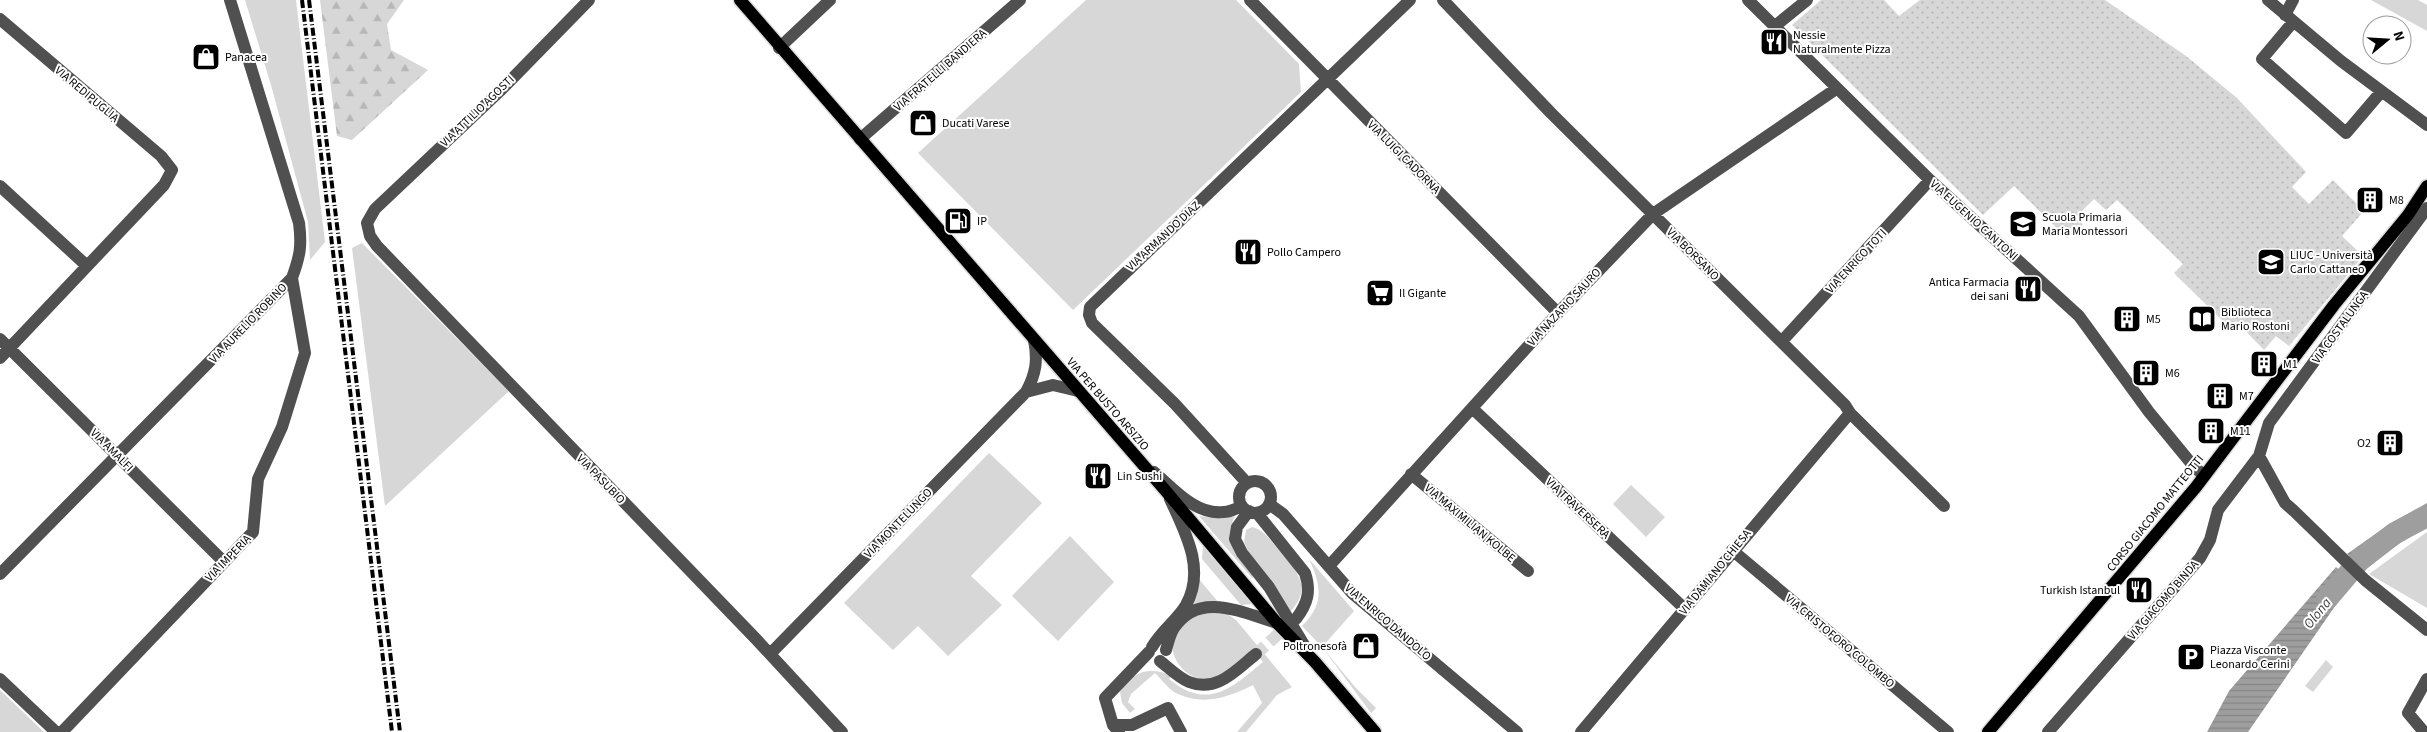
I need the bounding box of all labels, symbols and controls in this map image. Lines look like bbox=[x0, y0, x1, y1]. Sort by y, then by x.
north arrow bbox=[2362, 15, 2412, 65]
street label: VIA FRATELLI BANDIERA bbox=[890, 25, 991, 116]
restaurant icon: Nessie Naturalmente Pizza bbox=[1759, 27, 1789, 57]
place label: Nessie Naturalmente Pizza bbox=[1793, 27, 1891, 58]
text: N bbox=[2387, 29, 2409, 44]
shop icon: Panacea bbox=[191, 42, 221, 72]
place label: Panacea bbox=[225, 49, 267, 66]
street label: VIA REDIPUGLIA bbox=[51, 62, 123, 127]
street label: VIA ATTILIO AGOSTI bbox=[437, 72, 518, 151]
shop icon: Ducati Varese bbox=[908, 108, 938, 138]
place label: Ducati Varese bbox=[942, 115, 1010, 132]
street label: VIA LUIGI CADORNA bbox=[1363, 117, 1444, 198]
street label: VIA EUGENIO CANTONI bbox=[1926, 176, 2022, 265]
building icon: M8 bbox=[2355, 185, 2385, 215]
place label: M8 bbox=[2389, 192, 2404, 209]
street label: VIA ARMANDO DIAZ bbox=[1123, 197, 1204, 275]
fuel station icon: IP bbox=[943, 206, 973, 236]
school or university icon: Scuola Primaria Maria Montessori bbox=[2008, 209, 2038, 239]
place label: Scuola Primaria Maria Montessori bbox=[2042, 209, 2128, 240]
place label: IP bbox=[977, 213, 987, 230]
street label: VIA BORSANO bbox=[1662, 224, 1723, 285]
street label: VIA ENRICO TOTI bbox=[1822, 225, 1891, 297]
restaurant icon: Pollo Campero bbox=[1233, 237, 1263, 267]
place label: Pollo Campero bbox=[1267, 244, 1341, 261]
school or university icon: LIUC - Università Carlo Cattaneo bbox=[2256, 247, 2286, 277]
place label: LIUC - Università Carlo Cattaneo bbox=[2290, 247, 2373, 278]
street label: VIA NAZARIO SAURO bbox=[1524, 265, 1605, 350]
place label: Antica Farmacia dei sani bbox=[1929, 274, 2009, 305]
restaurant icon: Antica Farmacia dei sani bbox=[2013, 274, 2043, 304]
supermarket icon: Il Gigante bbox=[1365, 278, 1395, 308]
street label: VIA AURELIO ROBINO bbox=[206, 279, 291, 367]
place label: Il Gigante bbox=[1399, 285, 1446, 302]
street label: VIA COSTALUNGA bbox=[2308, 287, 2373, 367]
building icon: M5 bbox=[2112, 304, 2142, 334]
library icon: Biblioteca Mario Rostoni bbox=[2187, 304, 2217, 334]
place label: Biblioteca Mario Rostoni bbox=[2221, 304, 2290, 335]
place label: M5 bbox=[2146, 311, 2161, 328]
building icon: M1 bbox=[2249, 349, 2279, 379]
street label: VIA PER BUSTO ARSIZIO bbox=[1062, 354, 1153, 455]
place label: M1 bbox=[2283, 356, 2298, 373]
building icon: M6 bbox=[2131, 358, 2161, 388]
place label: M6 bbox=[2165, 365, 2180, 382]
building icon: M7 bbox=[2205, 381, 2235, 411]
place label: M7 bbox=[2239, 388, 2254, 405]
building icon: M11 bbox=[2196, 416, 2226, 446]
place label: M11 bbox=[2230, 423, 2251, 440]
street label: VIA AMALFI bbox=[86, 425, 137, 476]
building icon: O2 bbox=[2375, 428, 2405, 458]
place label: O2 bbox=[2357, 435, 2371, 452]
street label: VIA PASUBIO bbox=[573, 451, 629, 508]
street label: CORSO GIACOMO MATTEOTTI bbox=[2103, 451, 2208, 575]
restaurant icon: Lin Sushi bbox=[1083, 461, 1113, 491]
place label: Lin Sushi bbox=[1117, 468, 1162, 485]
street label: VIA TRAVERSERA bbox=[1541, 474, 1614, 543]
street label: VIA MAXIMILIAN KOLBE bbox=[1420, 480, 1519, 567]
street label: VIA MONTELUNGO bbox=[860, 484, 936, 562]
street label: VIA DAMIANO CHIESA bbox=[1676, 526, 1756, 619]
street label: VIA IMPERIA bbox=[201, 531, 256, 586]
street label: VIA GIACOMO BINDA bbox=[2124, 556, 2203, 644]
restaurant icon: Turkish Istanbul bbox=[2124, 575, 2154, 605]
street label: VIA ENRICO DANDOLO bbox=[1341, 580, 1435, 665]
place label: Turkish Istanbul bbox=[2040, 582, 2120, 599]
street label: VIA CRISTOFORO COLOMBO bbox=[1781, 590, 1898, 692]
water label: Olona bbox=[2299, 594, 2337, 633]
shop icon: Poltronesofà bbox=[1351, 631, 1381, 661]
place label: Poltronesofà bbox=[1283, 638, 1347, 655]
parking icon: Piazza Visconte Leonardo Cerini bbox=[2176, 642, 2206, 672]
place label: Piazza Visconte Leonardo Cerini bbox=[2210, 642, 2290, 673]

